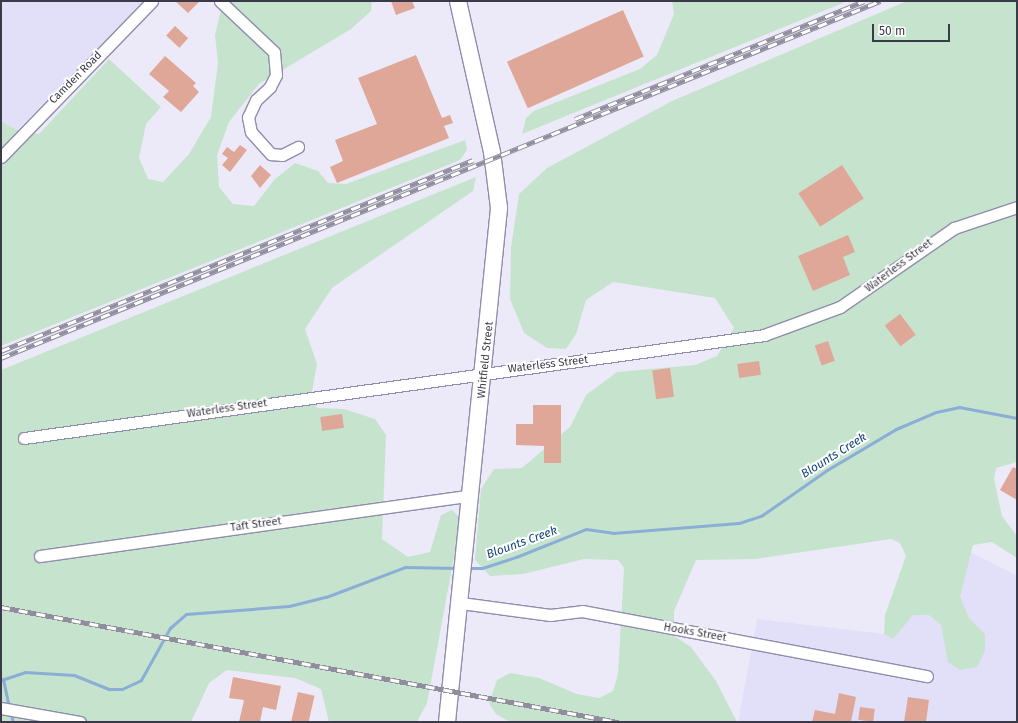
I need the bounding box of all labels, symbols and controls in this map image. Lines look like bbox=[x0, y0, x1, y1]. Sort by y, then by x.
scale bar bbox=[874, 16, 952, 42]
text: 50 m bbox=[879, 24, 905, 38]
street label: Camden Road bbox=[47, 49, 105, 107]
street label: Waterless Street bbox=[863, 236, 935, 296]
street label: Whitfield Street bbox=[475, 321, 497, 399]
street label: Waterless Street bbox=[507, 354, 589, 376]
street label: Waterless Street bbox=[186, 397, 268, 421]
water label: Blounts Creek bbox=[799, 430, 869, 482]
street label: Taft Street bbox=[230, 515, 282, 535]
water label: Blounts Creek bbox=[485, 524, 559, 562]
street label: Hooks Street bbox=[662, 621, 728, 645]

